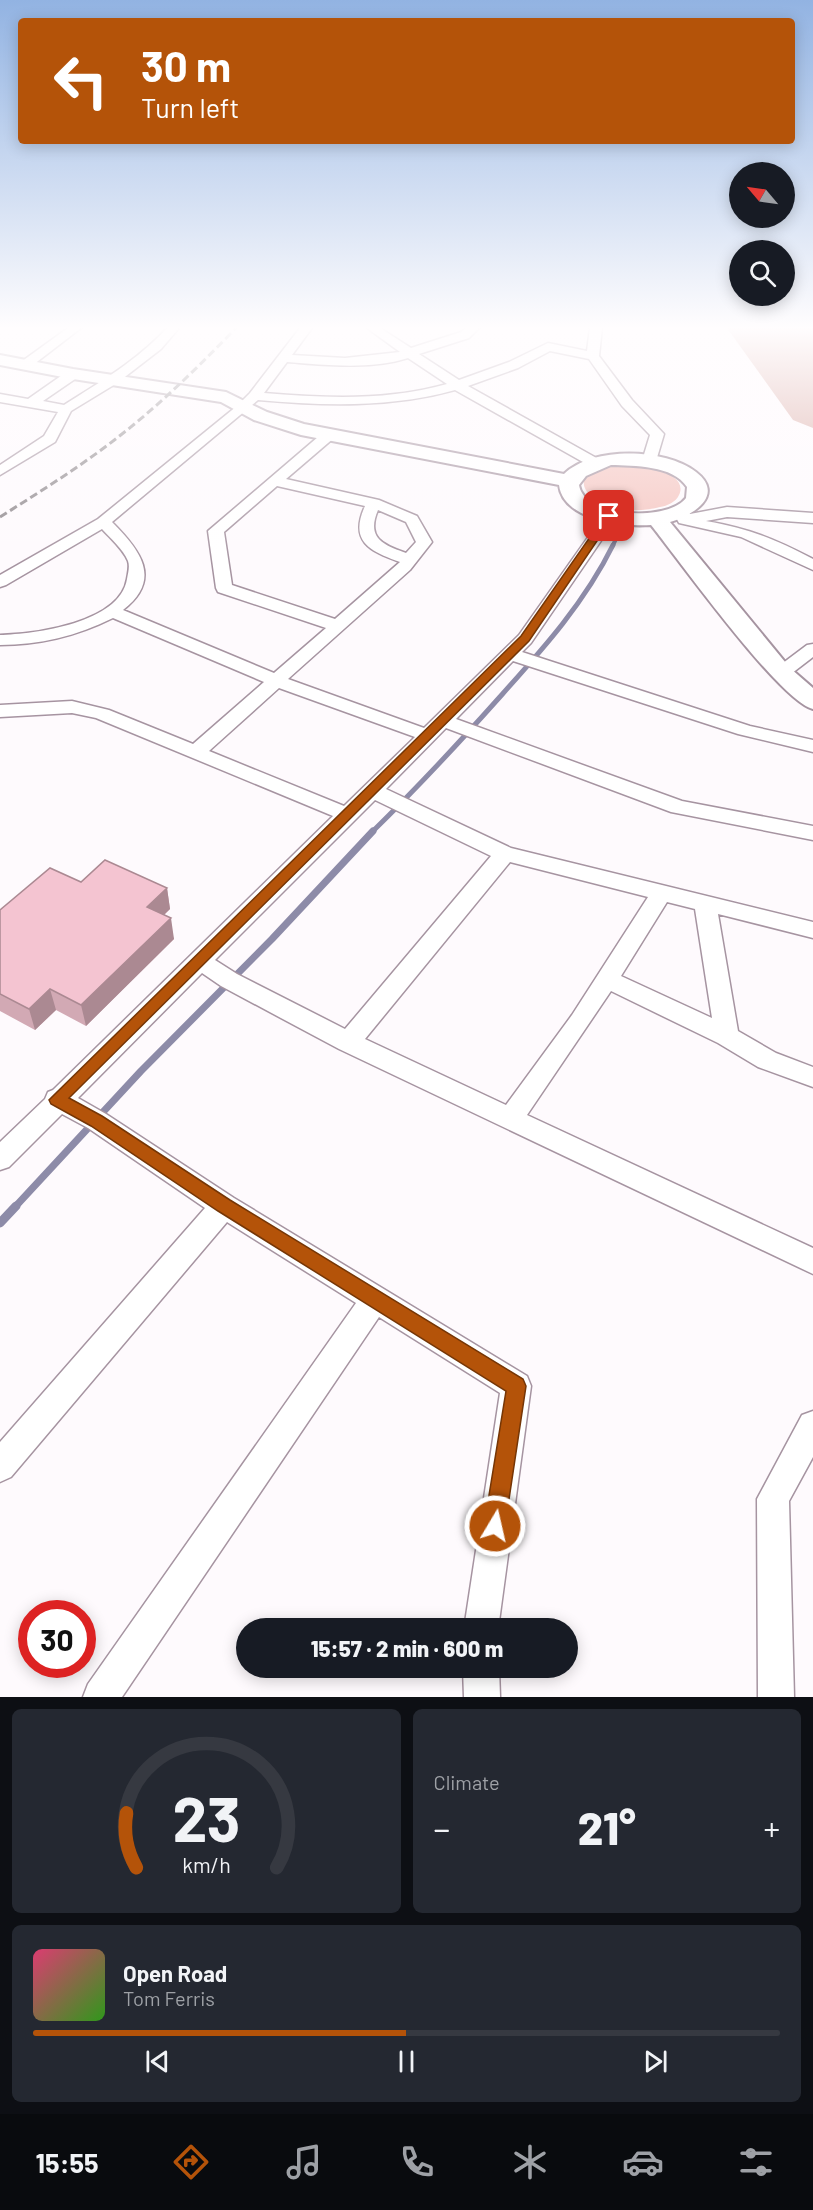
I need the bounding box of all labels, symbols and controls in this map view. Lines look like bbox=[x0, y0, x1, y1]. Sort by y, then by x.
text: 30 m bbox=[141, 40, 231, 90]
icon: left bbox=[42, 42, 120, 120]
text: Turn left bbox=[141, 91, 239, 123]
north arrow bbox=[729, 162, 795, 228]
map controls bbox=[729, 162, 795, 306]
button: search bbox=[729, 240, 795, 306]
pin bbox=[583, 490, 634, 541]
icon: arrive bbox=[592, 499, 625, 532]
position arrow bbox=[463, 1494, 527, 1558]
speed limit sign: 30 bbox=[18, 1600, 96, 1678]
text: 15:57 · 2 min · 600 m bbox=[311, 1635, 503, 1661]
text: Climate bbox=[434, 1770, 500, 1794]
text: 23 bbox=[172, 1780, 240, 1854]
text: 21° bbox=[578, 1800, 636, 1854]
text: − bbox=[434, 1808, 450, 1848]
text: + bbox=[763, 1808, 780, 1848]
text: km/h bbox=[182, 1852, 231, 1877]
text: Open Road bbox=[123, 1960, 227, 1986]
text: Tom Ferris bbox=[123, 1986, 215, 2010]
icon: previous bbox=[141, 2045, 174, 2078]
icon: pause bbox=[390, 2045, 423, 2078]
icon: next bbox=[639, 2045, 672, 2078]
icon: directions bbox=[170, 2141, 212, 2183]
icon: music bbox=[283, 2141, 325, 2183]
icon: phone bbox=[396, 2141, 438, 2183]
icon: climate bbox=[509, 2141, 551, 2183]
icon: car bbox=[622, 2141, 664, 2183]
icon: filters bbox=[735, 2141, 777, 2183]
text: 15:55 bbox=[36, 2146, 99, 2178]

